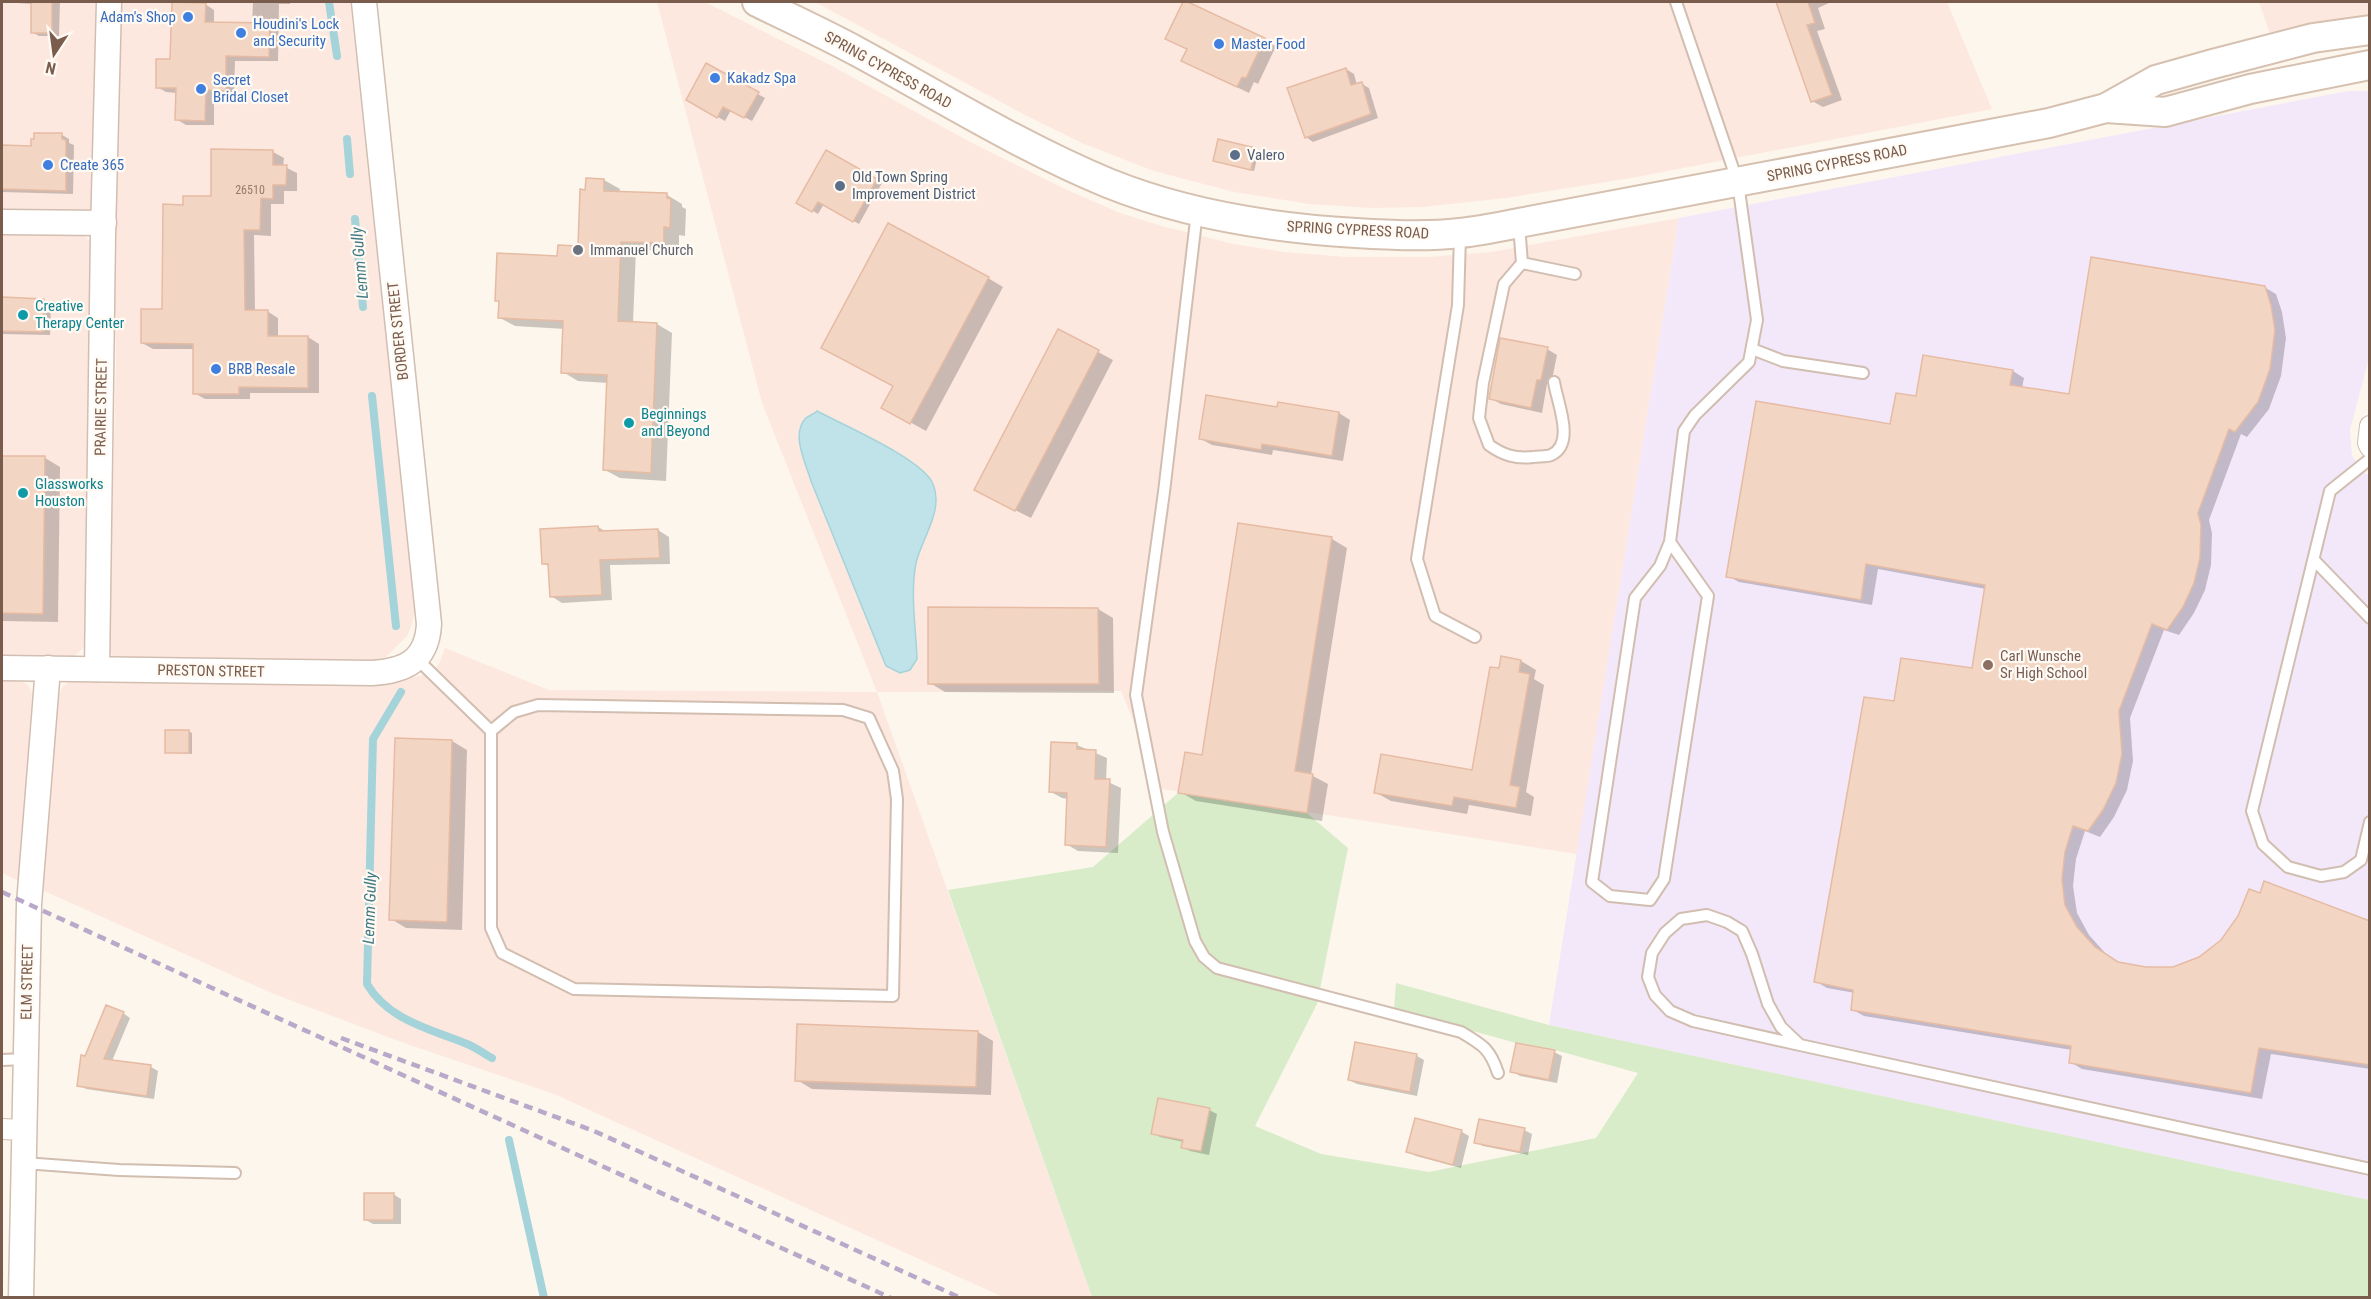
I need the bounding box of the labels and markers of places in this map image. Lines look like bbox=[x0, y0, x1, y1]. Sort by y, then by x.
place label: Adam's Shop bbox=[100, 8, 176, 26]
marker: Adam's Shop bbox=[181, 10, 195, 24]
place label: Houdini's Lock and Security bbox=[253, 15, 340, 50]
marker: Houdini's Lock and Security bbox=[234, 26, 248, 40]
place label: Master Food bbox=[1231, 35, 1305, 53]
marker: Master Food bbox=[1212, 37, 1226, 51]
place label: Kakadz Spa bbox=[727, 69, 796, 87]
place label: Secret Bridal Closet bbox=[213, 71, 289, 106]
marker: Kakadz Spa bbox=[708, 71, 722, 85]
marker: Secret Bridal Closet bbox=[194, 82, 208, 96]
place label: Valero bbox=[1247, 146, 1285, 164]
marker: Valero bbox=[1228, 148, 1242, 162]
place label: Create 365 bbox=[60, 156, 124, 174]
marker: Create 365 bbox=[41, 158, 55, 172]
place label: Old Town Spring Improvement District bbox=[852, 168, 976, 203]
marker: Old Town Spring Improvement District bbox=[833, 179, 847, 193]
place label: Immanuel Church bbox=[590, 241, 694, 259]
marker: Immanuel Church bbox=[571, 243, 585, 257]
place label: Creative Therapy Center bbox=[35, 297, 125, 332]
marker: Creative Therapy Center bbox=[16, 308, 30, 322]
place label: BRB Resale bbox=[228, 360, 295, 378]
marker: BRB Resale bbox=[209, 362, 223, 376]
place label: Beginnings and Beyond bbox=[641, 405, 710, 440]
marker: Beginnings and Beyond bbox=[622, 416, 636, 430]
place label: Glassworks Houston bbox=[35, 475, 104, 510]
marker: Glassworks Houston bbox=[16, 486, 30, 500]
place label: Carl Wunsche Sr High School bbox=[2000, 647, 2087, 682]
marker: Carl Wunsche Sr High School bbox=[1981, 658, 1995, 672]

